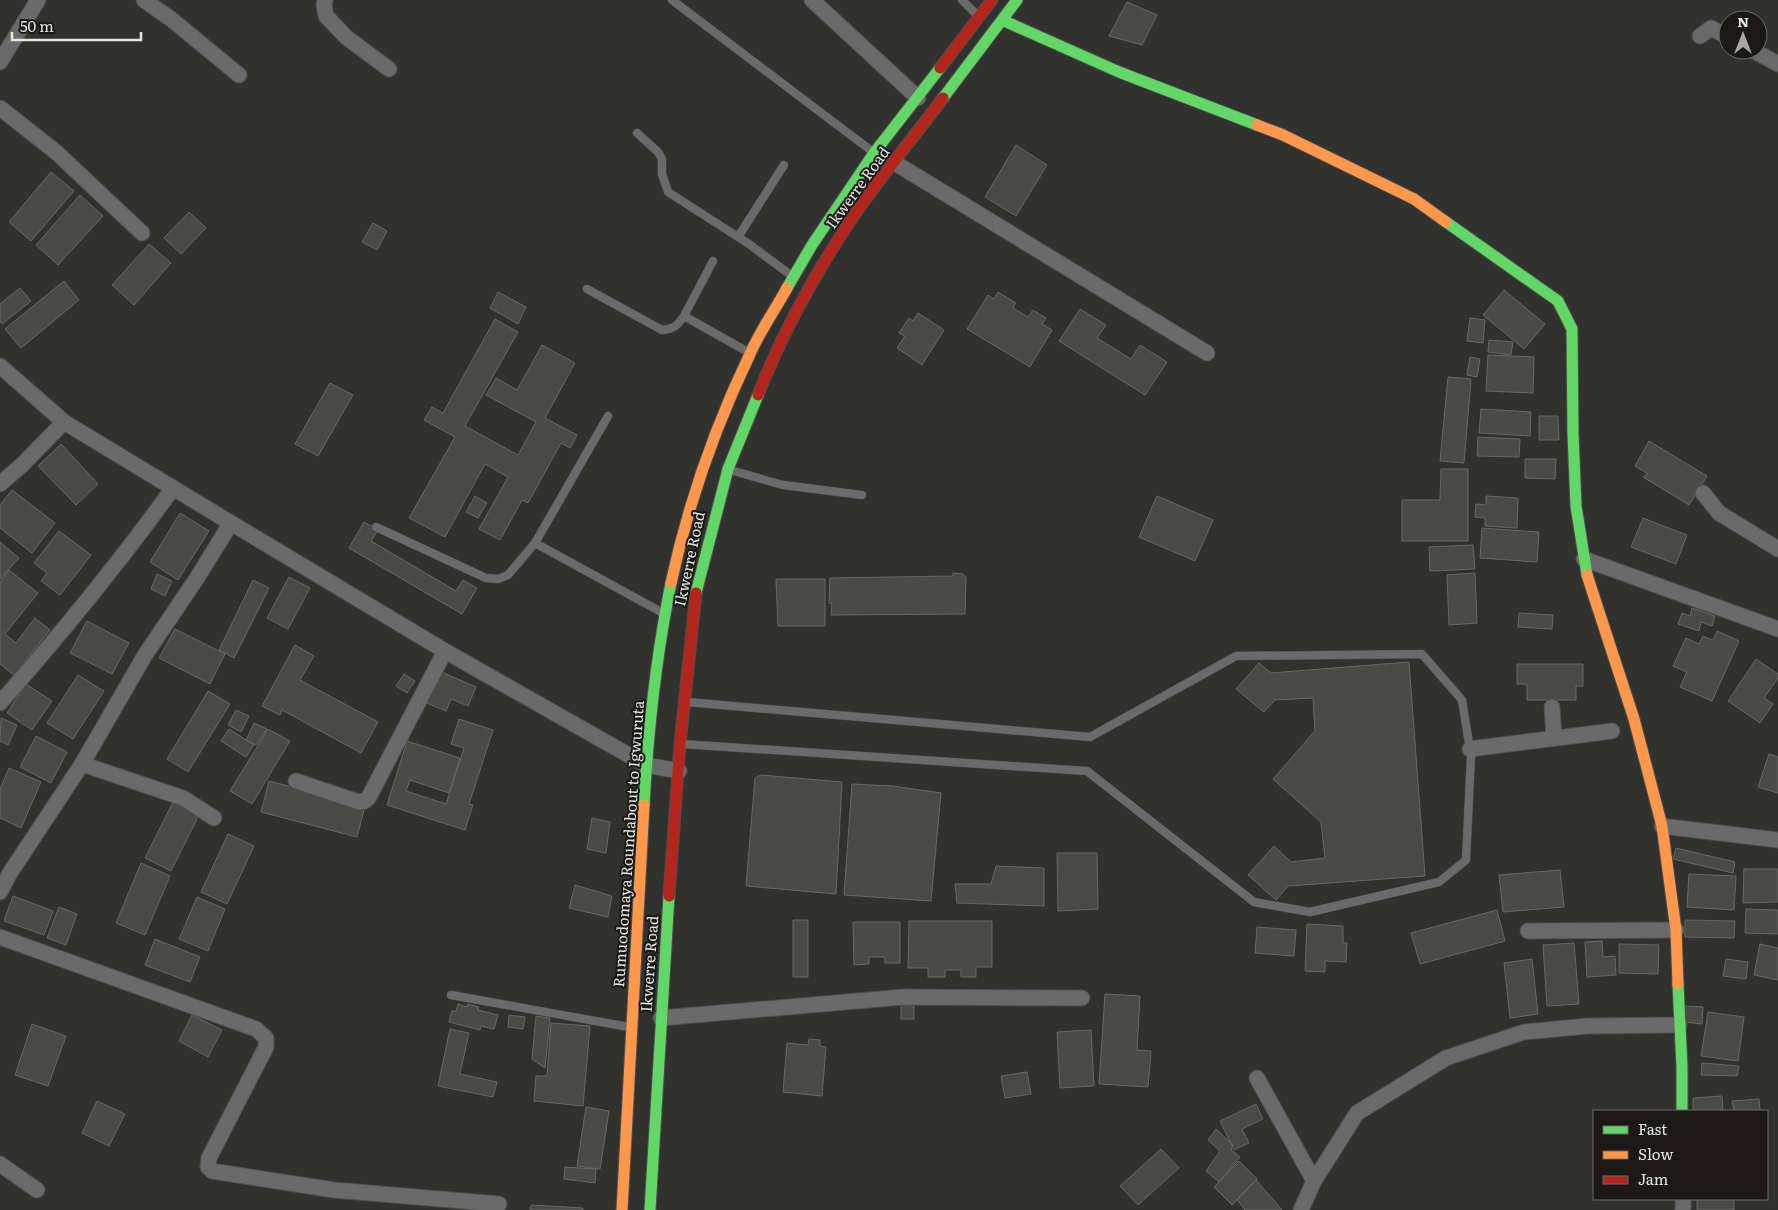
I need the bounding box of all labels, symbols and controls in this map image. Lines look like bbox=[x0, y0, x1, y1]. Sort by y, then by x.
scale bar bbox=[12, 10, 141, 42]
north arrow bbox=[1718, 10, 1768, 60]
text: N bbox=[1737, 11, 1749, 31]
text: 50 m bbox=[20, 14, 54, 37]
street label: Ikwerre Road bbox=[819, 141, 894, 233]
street label: Ikwerre Road bbox=[667, 509, 710, 608]
street label: Rumuodomaya Roundabout to Igwuruta bbox=[606, 699, 649, 988]
street label: Ikwerre Road bbox=[634, 915, 663, 1013]
legend bbox=[1593, 1110, 1768, 1200]
text: Fast bbox=[1638, 1117, 1667, 1140]
text: Slow bbox=[1638, 1142, 1673, 1165]
text: Jam bbox=[1638, 1167, 1669, 1190]

